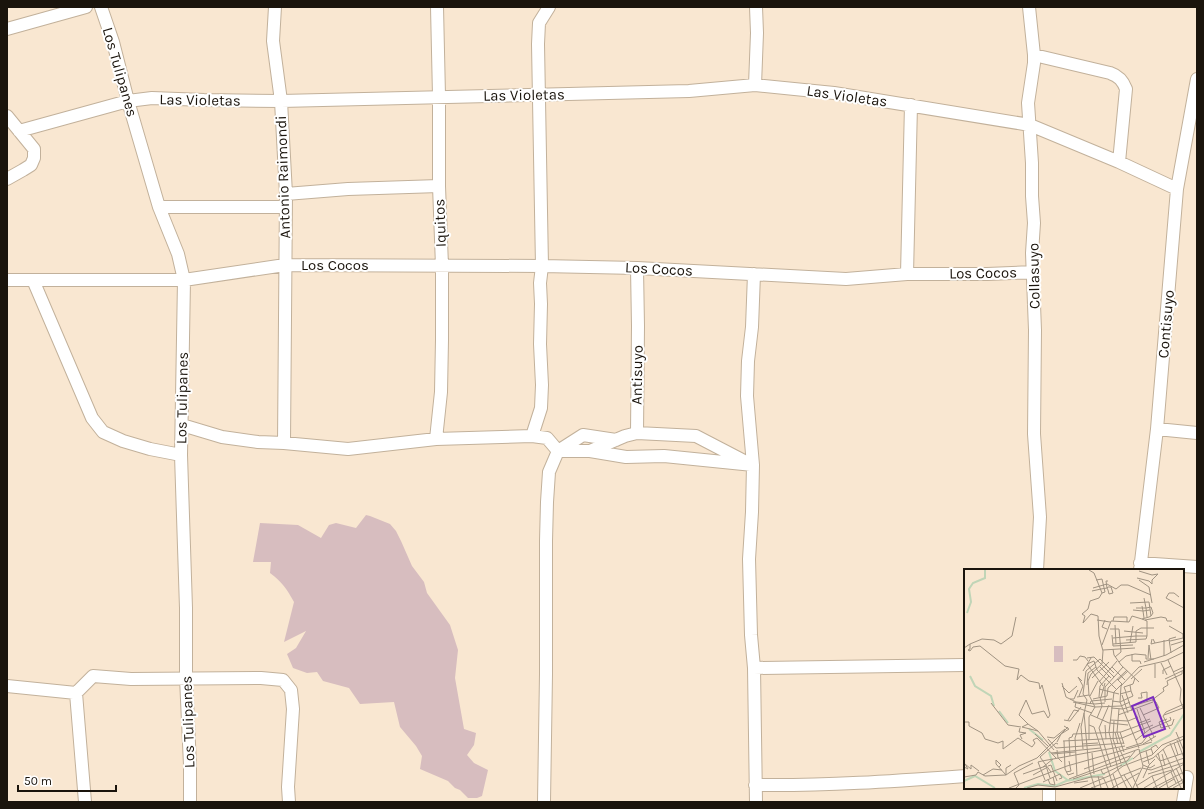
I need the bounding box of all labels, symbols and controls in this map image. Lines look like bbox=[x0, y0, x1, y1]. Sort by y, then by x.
street label: Los Tulipanes bbox=[99, 25, 141, 119]
street label: Las Violetas bbox=[805, 81, 889, 111]
street label: Las Violetas bbox=[483, 85, 565, 105]
street label: Las Violetas bbox=[159, 90, 241, 110]
street label: Antonio Raimondi bbox=[272, 115, 294, 239]
street label: Iquitos bbox=[430, 199, 450, 247]
street label: Collasuyo bbox=[1024, 243, 1044, 309]
street label: Los Cocos bbox=[301, 256, 369, 274]
street label: Los Cocos bbox=[625, 258, 693, 280]
street label: Los Cocos bbox=[949, 263, 1017, 283]
street label: Contisuyo bbox=[1154, 289, 1178, 359]
street label: Antisuyo bbox=[627, 345, 647, 405]
street label: Los Tulipanes bbox=[172, 352, 192, 444]
inset map bbox=[964, 569, 1184, 789]
street label: Los Tulipanes bbox=[177, 675, 199, 769]
scale bar bbox=[18, 767, 116, 793]
text: 50 m bbox=[24, 774, 52, 788]

